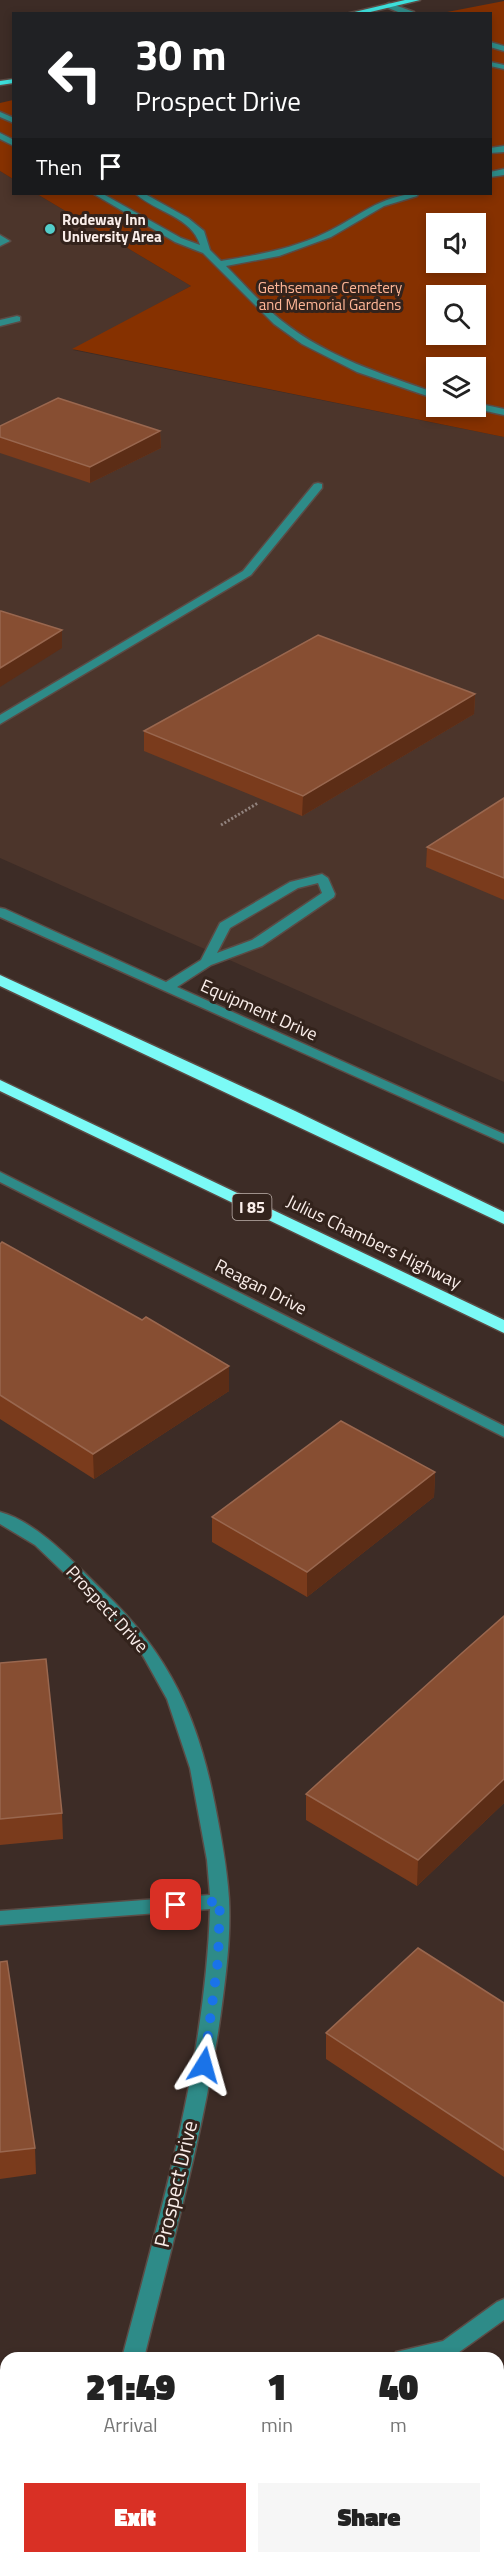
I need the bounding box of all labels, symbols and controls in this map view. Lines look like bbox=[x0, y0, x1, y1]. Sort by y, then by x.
text: 30 m bbox=[135, 22, 227, 86]
icon: left bbox=[36, 36, 114, 114]
text: Prospect Drive bbox=[135, 80, 301, 121]
text: Then bbox=[36, 150, 82, 184]
icon: arrive bbox=[94, 150, 127, 183]
place label: Rodeway Inn University Area bbox=[62, 208, 162, 248]
map controls bbox=[426, 213, 486, 417]
button: sound bbox=[426, 213, 486, 273]
marker: Rodeway Inn University Area bbox=[43, 222, 57, 236]
park label: Gethsemane Cemetery and Memorial Gardens bbox=[258, 276, 402, 316]
button: search bbox=[426, 285, 486, 345]
button: layers bbox=[426, 357, 486, 417]
street label: Equipment Drive bbox=[196, 972, 322, 1047]
street label: Julius Chambers Highway bbox=[282, 1187, 466, 1296]
road number: I 85 bbox=[232, 1194, 272, 1220]
street label: Reagan Drive bbox=[210, 1252, 312, 1321]
street label: Prospect Drive bbox=[60, 1559, 155, 1658]
pin bbox=[150, 1879, 201, 1930]
icon: arrive bbox=[159, 1888, 192, 1921]
position arrow bbox=[172, 2033, 236, 2097]
street label: Prospect Drive bbox=[145, 2117, 205, 2250]
text: 21:49 bbox=[86, 2359, 175, 2414]
text: 1 bbox=[267, 2359, 287, 2414]
text: 40 bbox=[379, 2359, 418, 2414]
text: Arrival bbox=[103, 2409, 158, 2440]
text: min bbox=[261, 2409, 293, 2440]
text: m bbox=[390, 2409, 407, 2440]
button: Exit bbox=[24, 2483, 246, 2552]
button: Share bbox=[258, 2483, 480, 2552]

